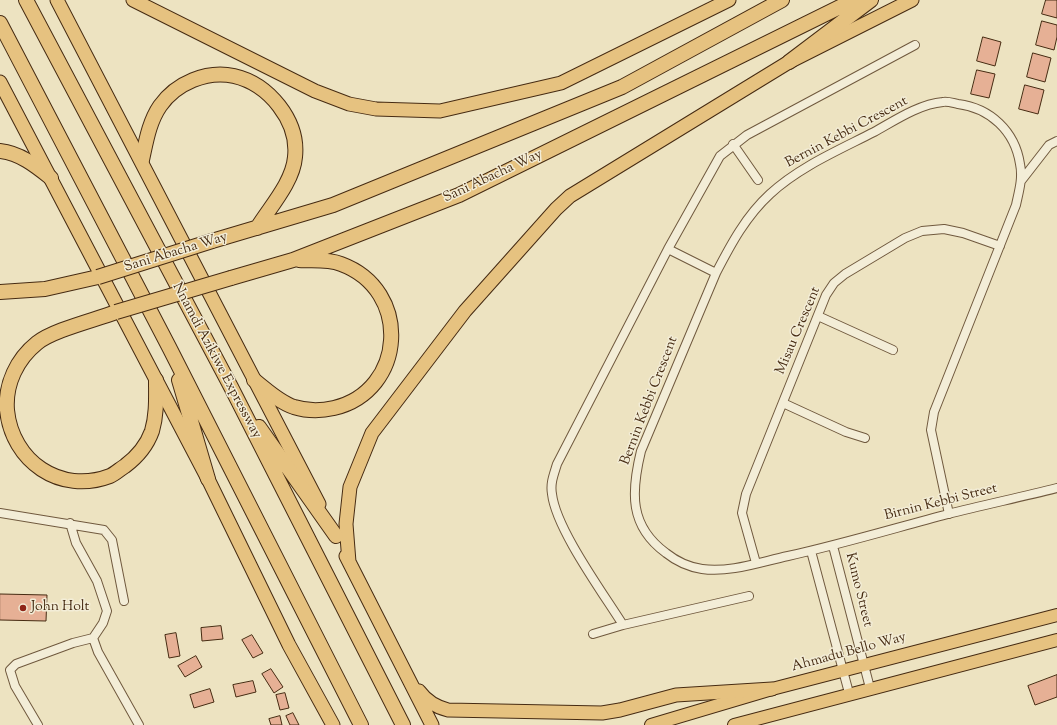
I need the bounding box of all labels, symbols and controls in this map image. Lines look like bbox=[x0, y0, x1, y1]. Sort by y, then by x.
street label: Bernin Kebbi Crescent bbox=[783, 94, 911, 172]
street label: Sani Abacha Way bbox=[441, 147, 545, 207]
street label: Sani Abacha Way bbox=[122, 229, 230, 277]
street label: Nnamdi Azikiwe Expressway bbox=[168, 280, 264, 442]
street label: Misau Crescent bbox=[773, 285, 825, 377]
street label: Bernin Kebbi Crescent bbox=[618, 334, 682, 468]
street label: Birnin Kebbi Street bbox=[883, 481, 999, 525]
street label: Kumo Street bbox=[841, 551, 875, 629]
place label: John Holt bbox=[31, 600, 89, 616]
marker: John Holt bbox=[18, 603, 28, 613]
street label: Ahmadu Bello Way bbox=[790, 630, 908, 676]

